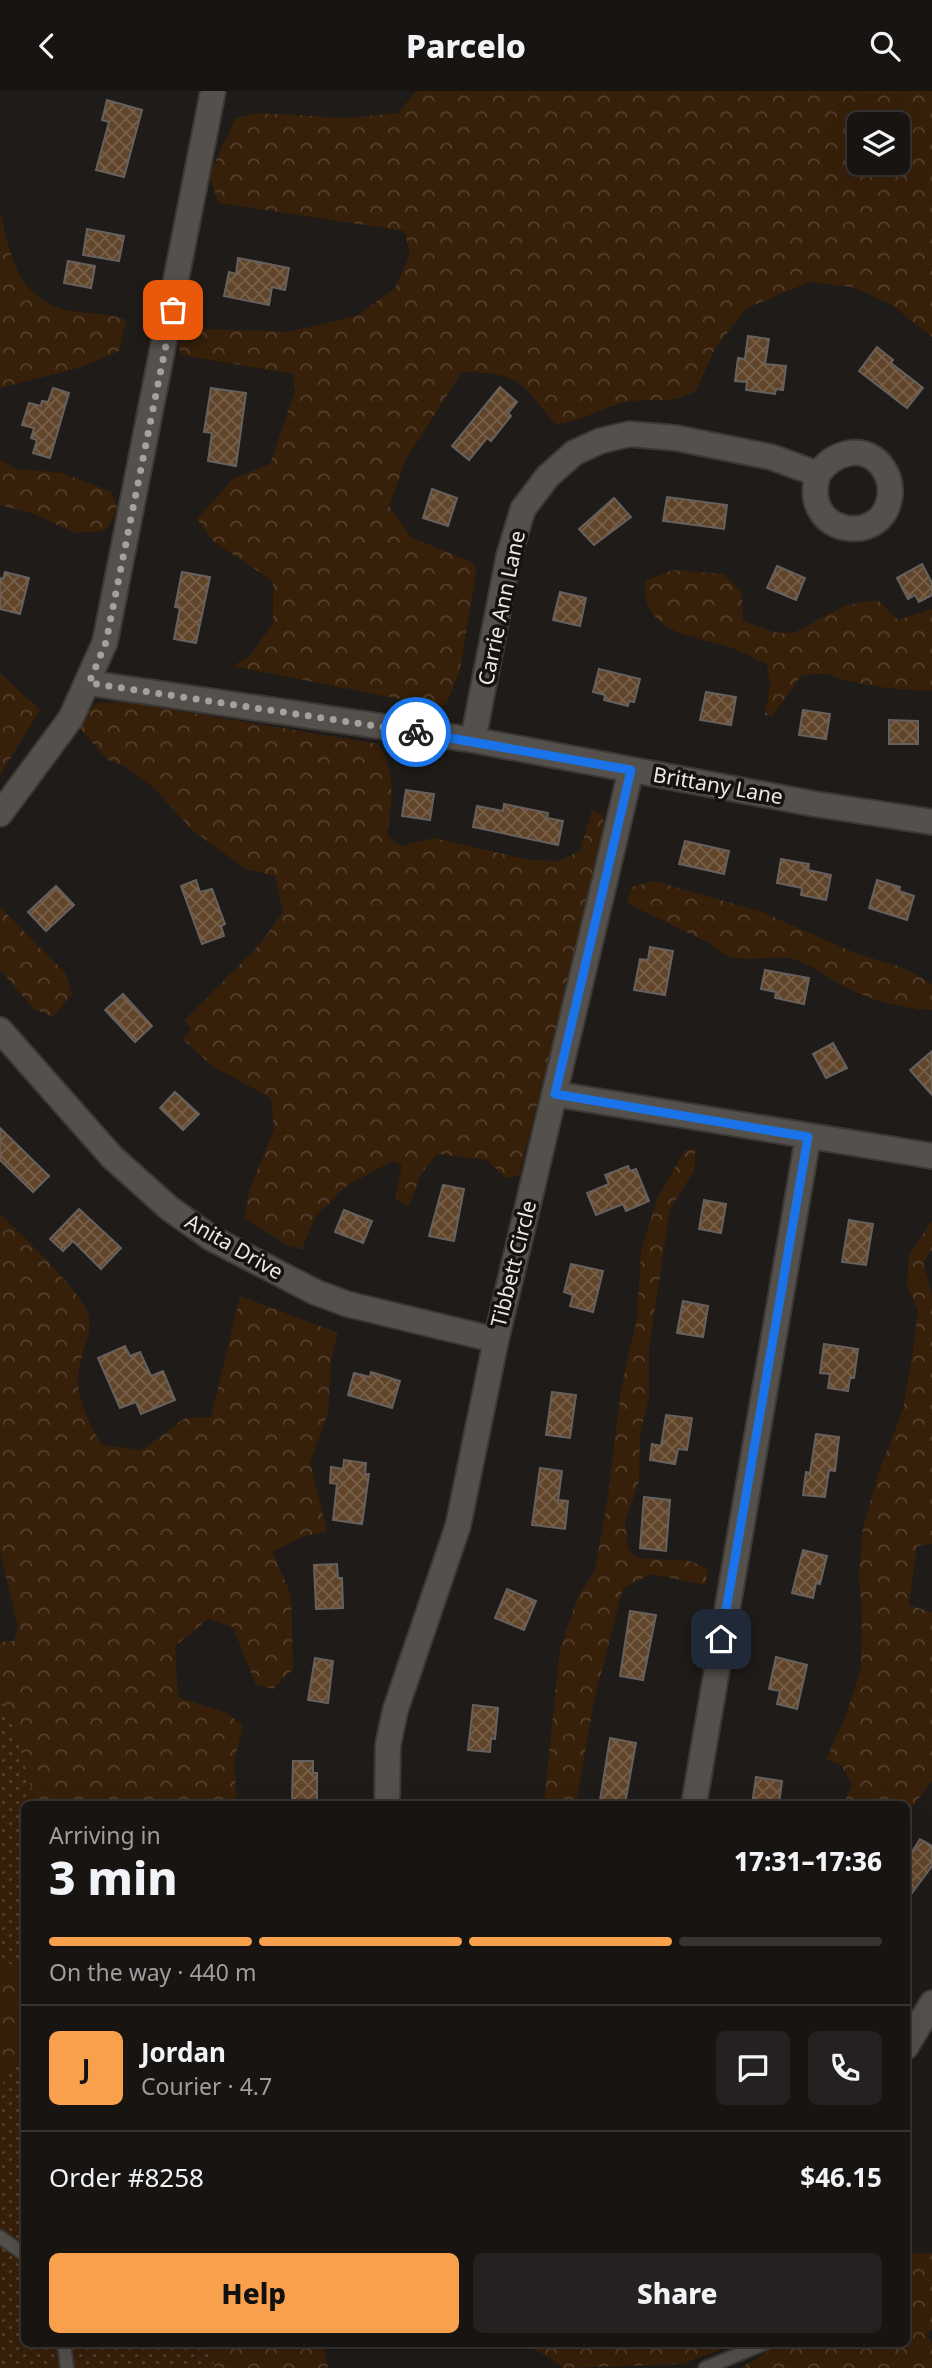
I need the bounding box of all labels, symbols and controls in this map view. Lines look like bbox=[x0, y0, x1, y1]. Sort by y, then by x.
text: Parcelo bbox=[406, 24, 526, 67]
icon: back bbox=[28, 27, 66, 65]
icon: search bbox=[866, 27, 904, 65]
map controls bbox=[847, 112, 910, 175]
button: layers bbox=[847, 112, 910, 175]
pin bbox=[143, 280, 203, 340]
icon: bag bbox=[154, 291, 192, 329]
street label: Carrie Ann Lane bbox=[471, 528, 531, 688]
courier bbox=[381, 697, 451, 767]
icon: bike bbox=[397, 713, 435, 751]
street label: Brittany Lane bbox=[651, 760, 785, 810]
street label: Tibbett Circle bbox=[484, 1197, 542, 1330]
street label: Anita Drive bbox=[180, 1207, 289, 1285]
pin bbox=[691, 1609, 751, 1669]
icon: home bbox=[702, 1620, 740, 1658]
text: Arriving in bbox=[49, 1819, 161, 1851]
text: 17:31–17:36 bbox=[734, 1843, 882, 1879]
text: 3 min bbox=[49, 1846, 178, 1908]
text: On the way · 440 m bbox=[49, 1956, 256, 1988]
button: chat bbox=[716, 2031, 790, 2105]
button: phone bbox=[808, 2031, 882, 2105]
text: Jordan bbox=[141, 2034, 226, 2070]
text: J bbox=[82, 2050, 90, 2086]
text: Courier · 4.7 bbox=[141, 2070, 272, 2102]
text: Order #8258 bbox=[49, 2159, 204, 2195]
text: $46.15 bbox=[800, 2159, 882, 2195]
button: Help bbox=[49, 2253, 459, 2333]
button: Share bbox=[473, 2253, 882, 2333]

